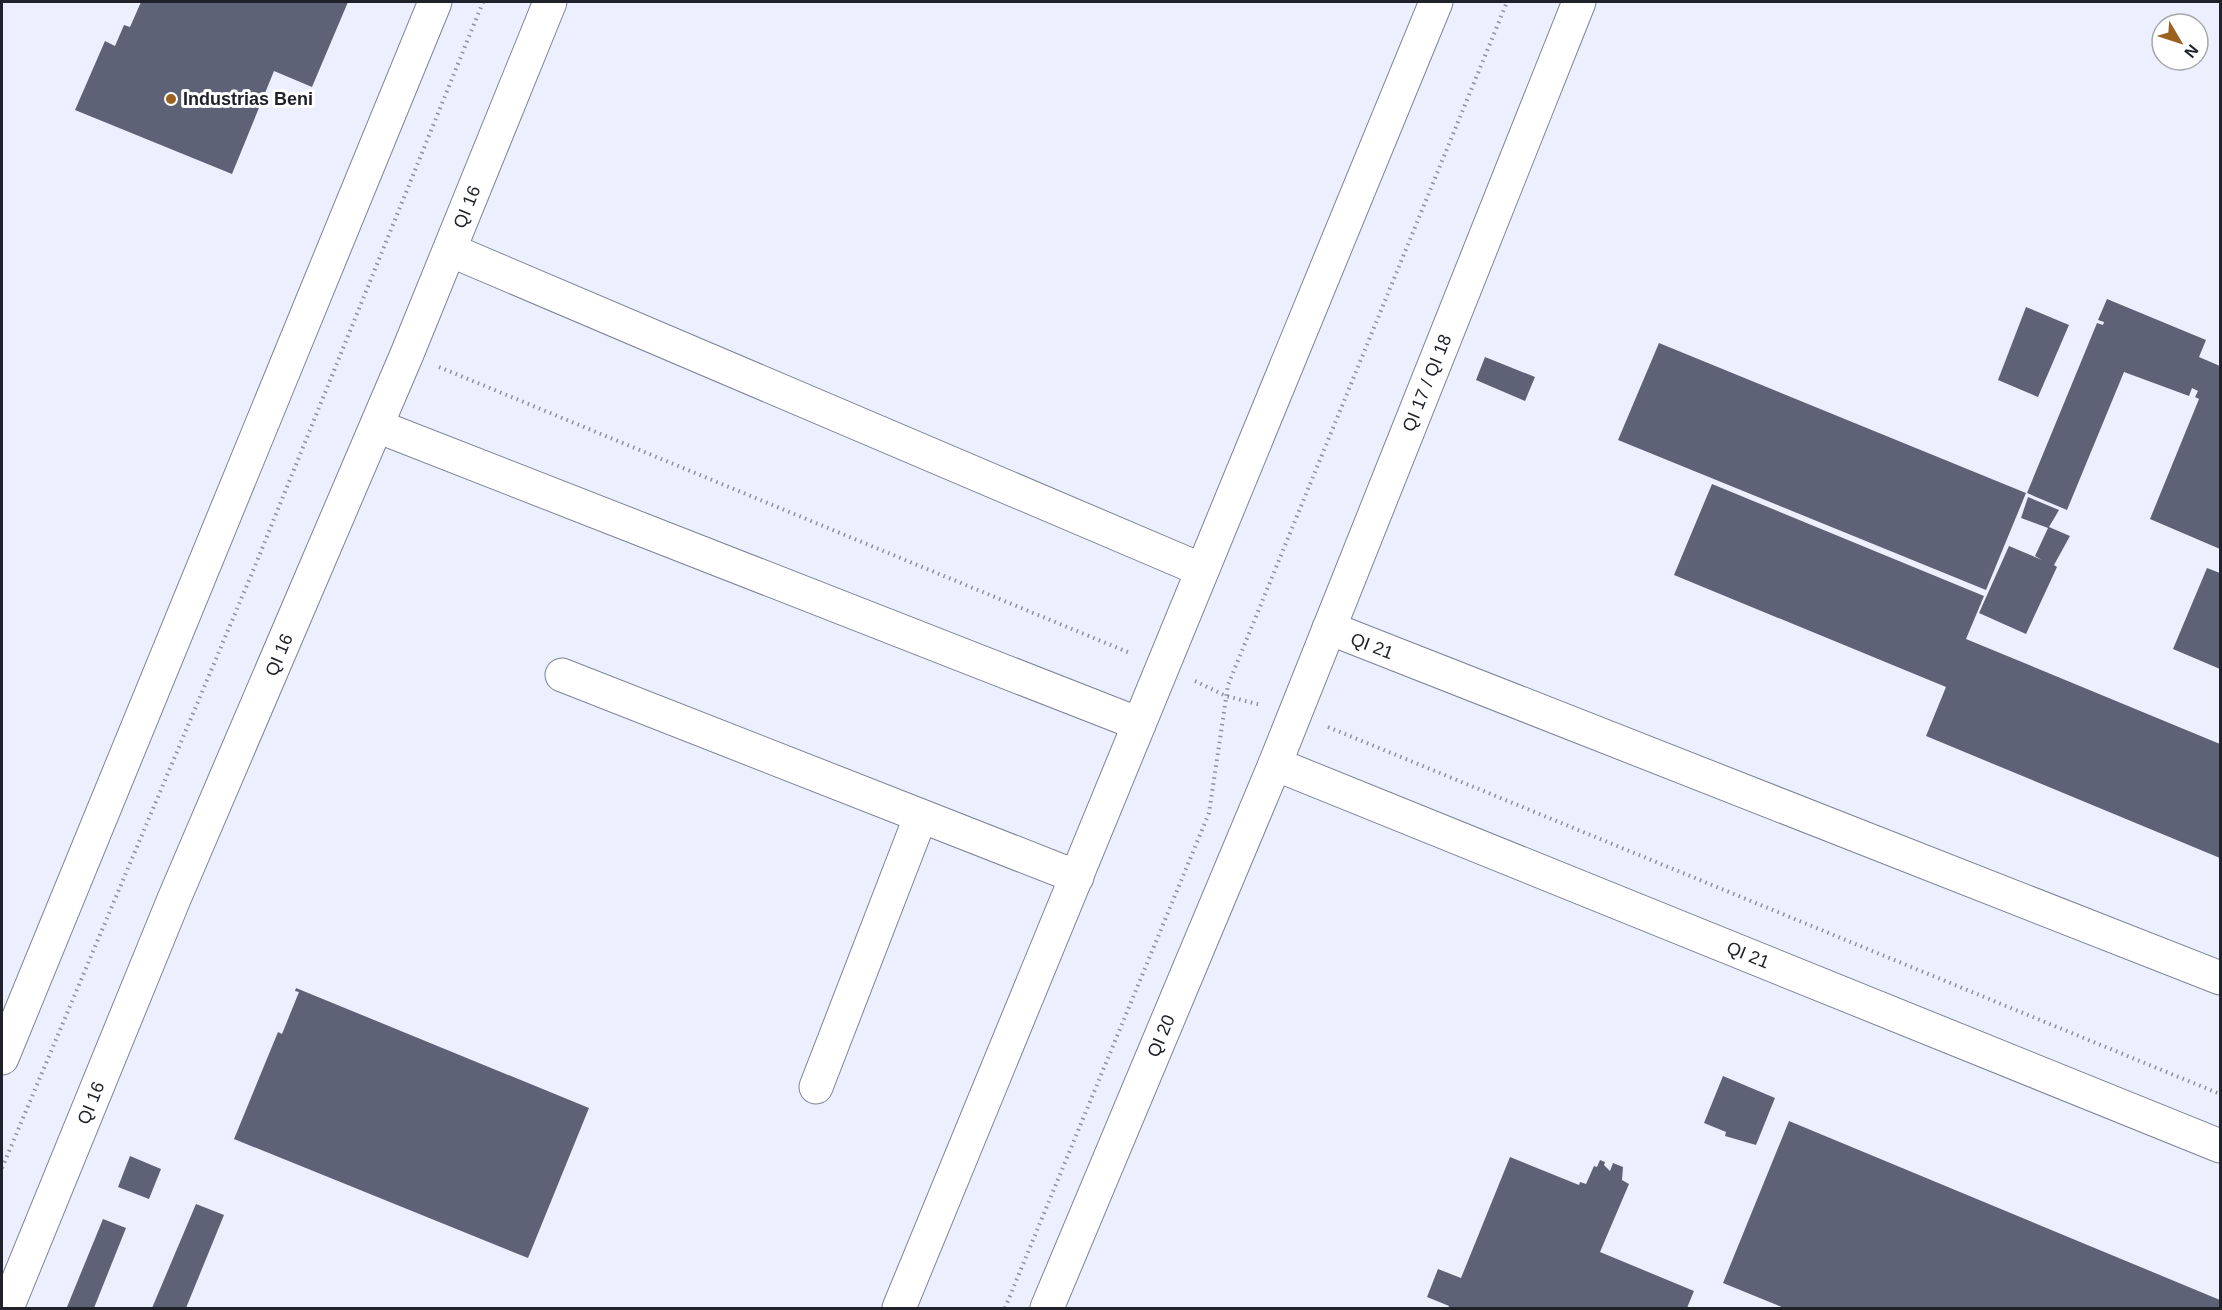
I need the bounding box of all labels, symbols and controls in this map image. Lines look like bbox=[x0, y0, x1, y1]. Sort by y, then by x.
north arrow bbox=[2150, 12, 2210, 72]
text: N bbox=[2181, 41, 2202, 61]
place label: Industrias Beni bbox=[183, 89, 313, 109]
marker: Industrias Beni bbox=[164, 92, 178, 106]
street label: QI 16 bbox=[449, 183, 485, 231]
street label: QI 17 / QI 18 bbox=[1398, 331, 1456, 435]
street label: QI 21 bbox=[1348, 629, 1396, 663]
street label: QI 16 bbox=[261, 631, 297, 679]
street label: QI 21 bbox=[1724, 937, 1772, 973]
street label: QI 20 bbox=[1143, 1012, 1179, 1060]
street label: QI 16 bbox=[73, 1079, 109, 1127]

